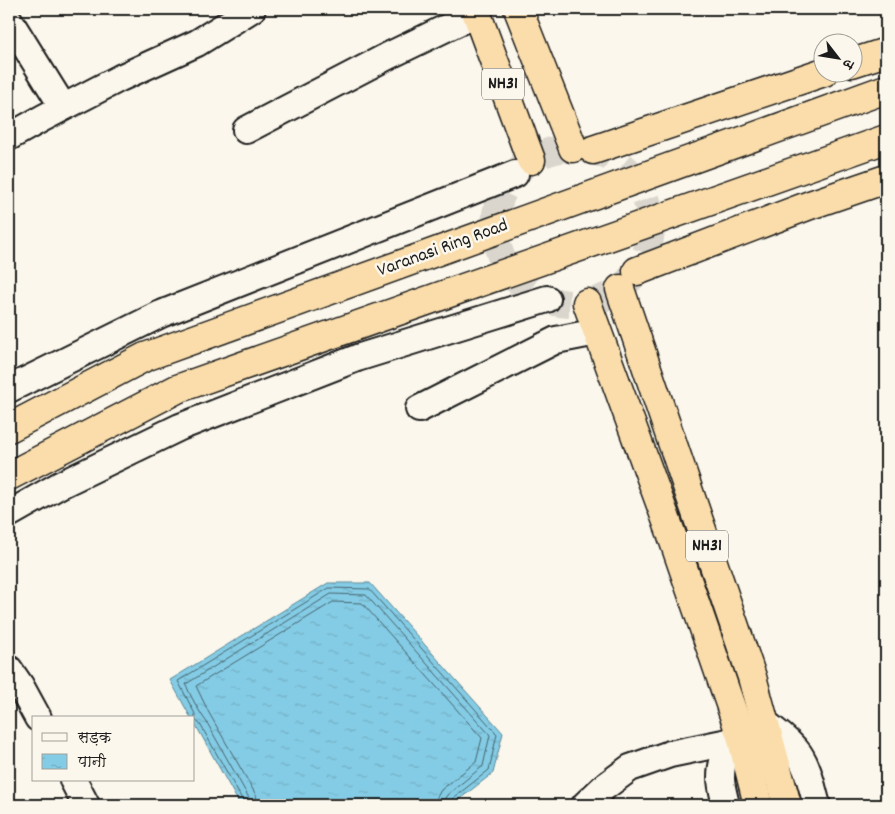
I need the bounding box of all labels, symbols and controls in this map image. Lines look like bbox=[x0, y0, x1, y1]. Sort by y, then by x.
north arrow bbox=[812, 32, 862, 82]
text: उ bbox=[836, 54, 859, 73]
road number: NH31 bbox=[482, 68, 524, 100]
street label: Varanasi Ring Road bbox=[374, 213, 512, 285]
road number: NH31 bbox=[686, 530, 728, 562]
legend bbox=[32, 716, 195, 782]
text: सड़क bbox=[77, 728, 112, 750]
text: पानी bbox=[77, 752, 107, 774]

